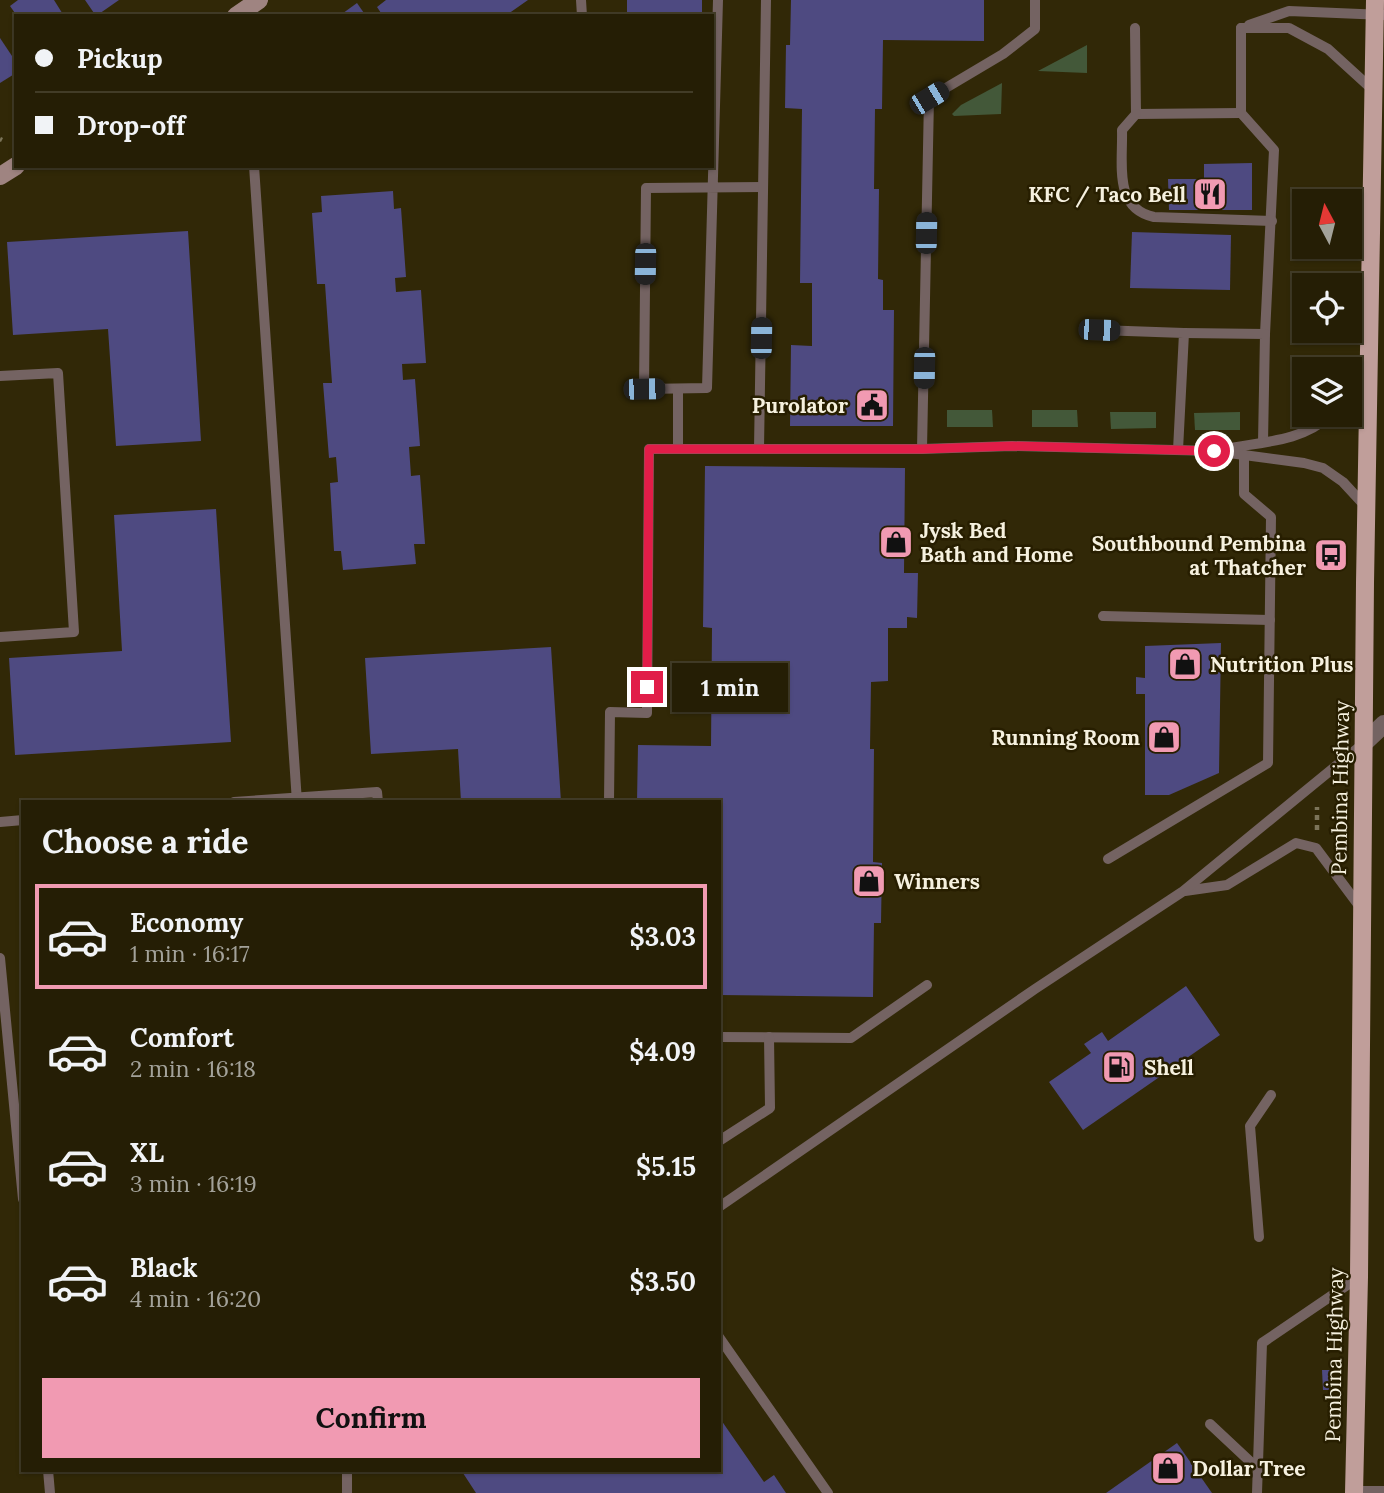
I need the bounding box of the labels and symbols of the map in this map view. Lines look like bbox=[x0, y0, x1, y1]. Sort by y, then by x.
car bbox=[906, 78, 953, 118]
restaurant icon: KFC / Taco Bell bbox=[1191, 175, 1229, 213]
place label: KFC / Taco Bell bbox=[1028, 181, 1186, 208]
north arrow bbox=[1292, 189, 1362, 259]
car bbox=[916, 212, 937, 254]
car bbox=[635, 243, 656, 285]
car bbox=[751, 317, 772, 359]
car bbox=[1078, 319, 1121, 341]
car bbox=[914, 347, 935, 389]
car bbox=[623, 378, 666, 400]
public building icon: Purolator bbox=[853, 386, 891, 424]
place label: Purolator bbox=[752, 392, 848, 419]
route start bbox=[1198, 435, 1230, 467]
place label: Jysk Bed Bath and Home bbox=[920, 517, 1073, 568]
shop icon: Jysk Bed Bath and Home bbox=[877, 523, 915, 561]
place label: Southbound Pembina at Thatcher bbox=[1092, 530, 1306, 581]
bus stop icon: Southbound Pembina at Thatcher bbox=[1312, 536, 1350, 574]
shop icon: Nutrition Plus bbox=[1166, 645, 1204, 683]
place label: Nutrition Plus bbox=[1210, 651, 1354, 678]
callout: 1 min bbox=[672, 662, 787, 712]
route end bbox=[631, 671, 663, 703]
street label: Pembina Highway bbox=[1325, 700, 1355, 876]
shop icon: Running Room bbox=[1145, 718, 1183, 756]
place label: Running Room bbox=[991, 724, 1140, 751]
shop icon: Winners bbox=[850, 862, 888, 900]
place label: Winners bbox=[894, 868, 980, 895]
fuel station icon: Shell bbox=[1100, 1048, 1138, 1086]
place label: Shell bbox=[1144, 1054, 1194, 1081]
street label: Pembina Highway bbox=[1319, 1267, 1349, 1443]
shop icon: Dollar Tree bbox=[1149, 1449, 1187, 1487]
place label: Dollar Tree bbox=[1192, 1455, 1306, 1482]

